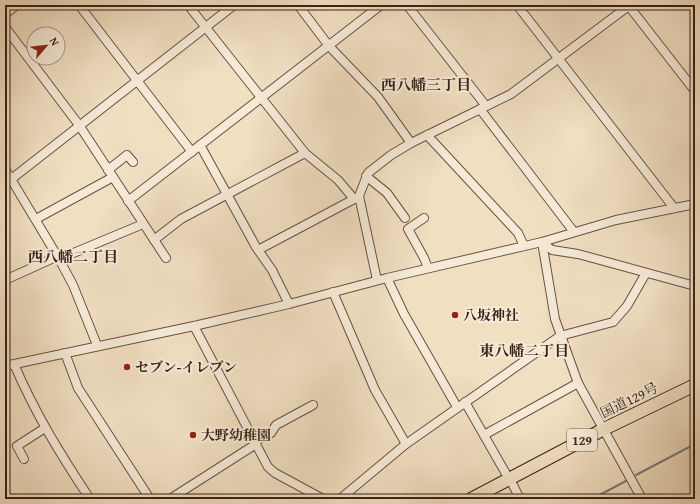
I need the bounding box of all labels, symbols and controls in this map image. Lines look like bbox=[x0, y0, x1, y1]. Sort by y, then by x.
north arrow bbox=[26, 26, 66, 66]
text: N bbox=[46, 34, 64, 49]
district label: 西八幡三丁目 bbox=[381, 74, 471, 95]
district label: 西八幡二丁目 bbox=[28, 246, 118, 267]
place label: 八坂神社 bbox=[463, 305, 519, 325]
marker: 八坂神社 bbox=[450, 310, 460, 320]
district label: 東八幡二丁目 bbox=[479, 340, 569, 361]
place label: セブン-イレブン bbox=[135, 357, 237, 377]
marker: セブン-イレブン bbox=[122, 362, 132, 372]
street label: 国道129号 bbox=[597, 377, 661, 423]
place label: 大野幼稚園 bbox=[201, 425, 271, 445]
road number: 129 bbox=[567, 429, 597, 451]
marker: 大野幼稚園 bbox=[188, 430, 198, 440]

